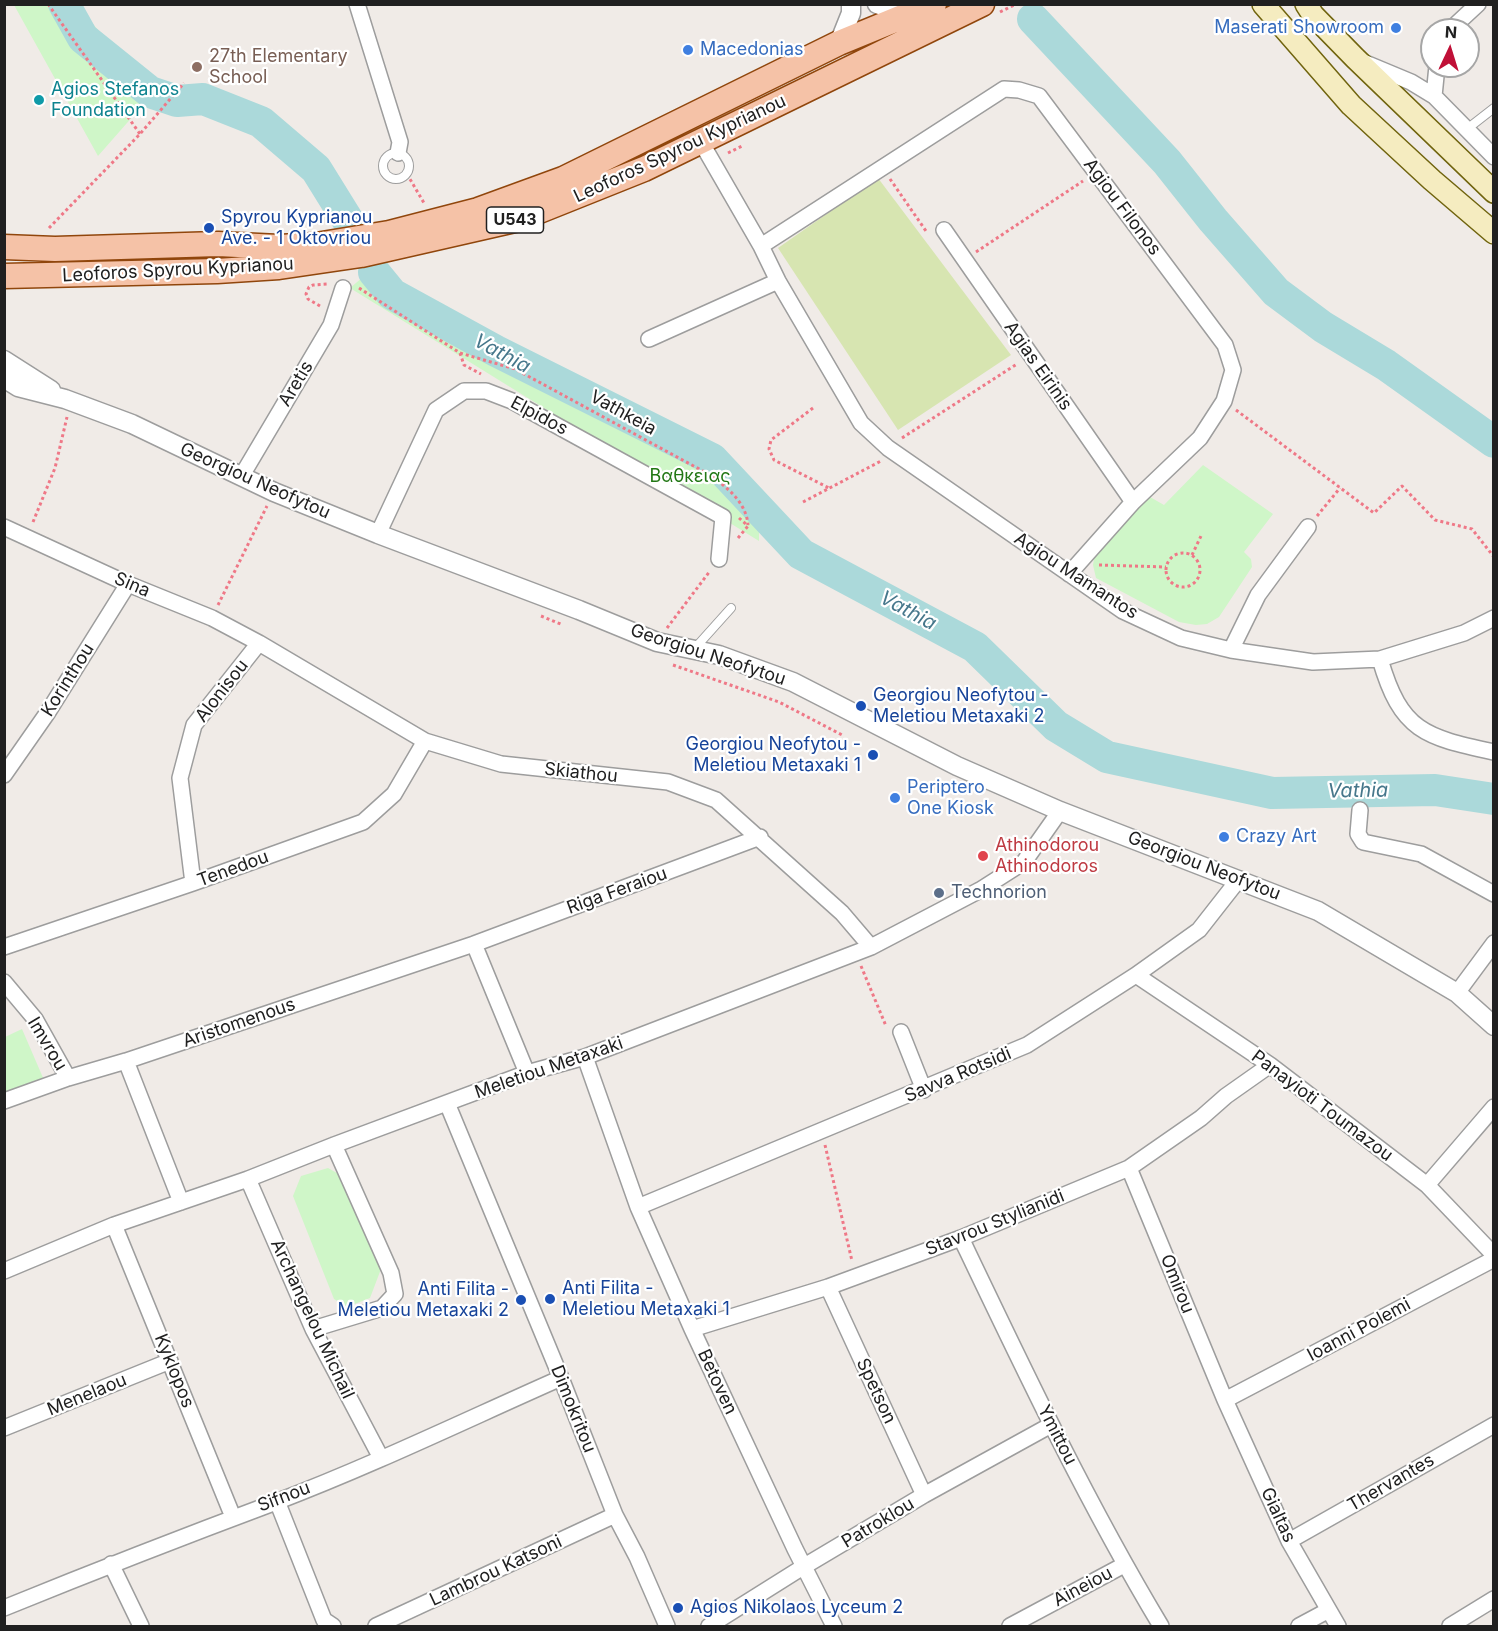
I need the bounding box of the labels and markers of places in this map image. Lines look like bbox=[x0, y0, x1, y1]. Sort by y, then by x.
place label: Maserati Showroom bbox=[1214, 17, 1384, 39]
marker: Maserati Showroom bbox=[1389, 21, 1403, 35]
place label: Macedonias bbox=[700, 39, 804, 61]
marker: Macedonias bbox=[681, 43, 695, 57]
place label: 27th Elementary School bbox=[209, 46, 348, 88]
marker: 27th Elementary School bbox=[190, 60, 204, 74]
place label: Agios Stefanos Foundation bbox=[51, 79, 179, 122]
marker: Agios Stefanos Foundation bbox=[32, 93, 46, 107]
place label: Spyrou Kyprianou Ave. - 1 Oktovriou bbox=[221, 207, 372, 250]
marker: Spyrou Kyprianou Ave. - 1 Oktovriou bbox=[202, 221, 216, 235]
place label: Georgiou Neofytou - Meletiou Metaxaki 2 bbox=[873, 685, 1048, 728]
marker: Georgiou Neofytou - Meletiou Metaxaki 2 bbox=[854, 699, 868, 713]
place label: Georgiou Neofytou - Meletiou Metaxaki 1 bbox=[686, 734, 861, 777]
marker: Georgiou Neofytou - Meletiou Metaxaki 1 bbox=[866, 748, 880, 762]
place label: Periptero One Kiosk bbox=[907, 777, 994, 820]
marker: Periptero One Kiosk bbox=[888, 791, 902, 805]
place label: Crazy Art bbox=[1236, 826, 1317, 848]
marker: Crazy Art bbox=[1217, 830, 1231, 844]
place label: Athinodorou Athinodoros bbox=[995, 835, 1099, 878]
marker: Athinodorou Athinodoros bbox=[976, 849, 990, 863]
place label: Technorion bbox=[951, 882, 1047, 904]
marker: Technorion bbox=[932, 886, 946, 900]
place label: Anti Filita - Meletiou Metaxaki 1 bbox=[562, 1278, 730, 1320]
place label: Anti Filita - Meletiou Metaxaki 2 bbox=[338, 1279, 509, 1322]
marker: Anti Filita - Meletiou Metaxaki 1 bbox=[543, 1292, 557, 1306]
marker: Anti Filita - Meletiou Metaxaki 2 bbox=[514, 1293, 528, 1307]
place label: Agios Nikolaos Lyceum 2 bbox=[690, 1597, 903, 1619]
marker: Agios Nikolaos Lyceum 2 bbox=[671, 1601, 685, 1615]

